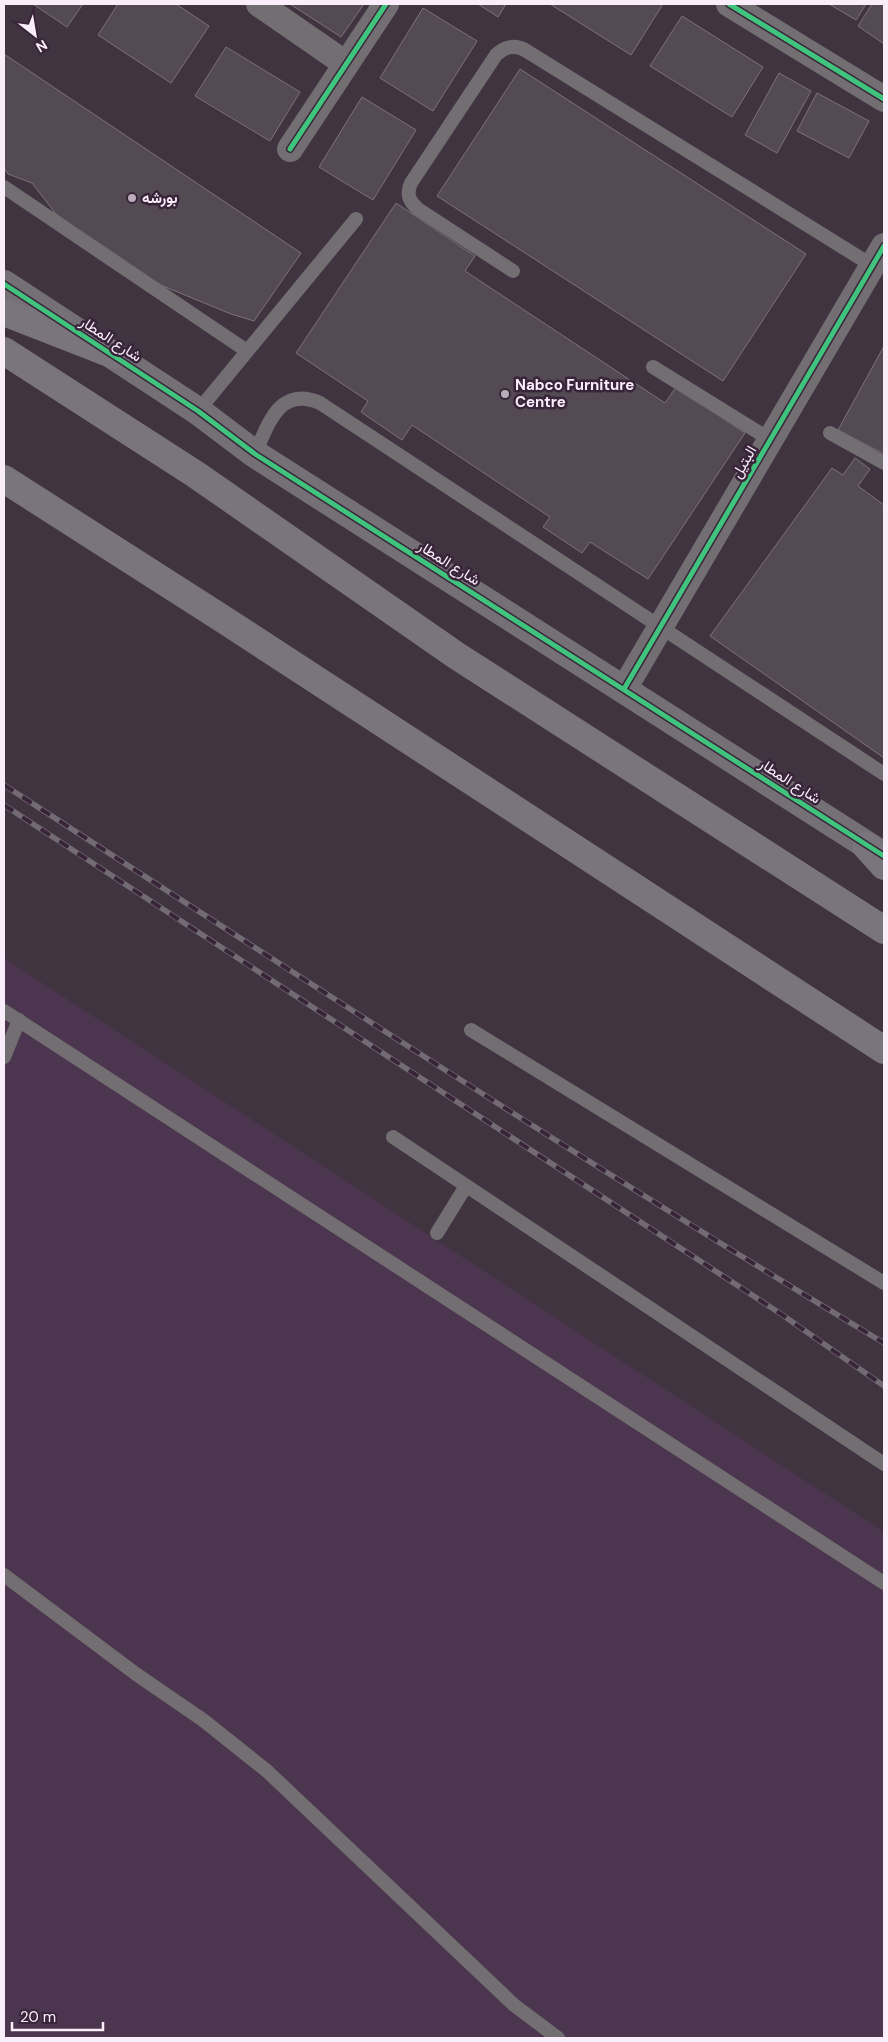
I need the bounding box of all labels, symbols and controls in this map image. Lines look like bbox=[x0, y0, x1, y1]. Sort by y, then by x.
north arrow bbox=[10, 10, 60, 60]
text: N bbox=[33, 36, 51, 56]
place label: بورشه bbox=[142, 188, 178, 208]
marker: بورشه bbox=[126, 192, 138, 204]
street label: شارع المطار bbox=[75, 311, 146, 367]
place label: Nabco Furniture Centre bbox=[515, 375, 634, 412]
marker: Nabco Furniture Centre bbox=[499, 388, 511, 400]
street label: البتيل bbox=[727, 442, 761, 482]
street label: شارع المطار bbox=[413, 536, 484, 591]
street label: شارع المطار bbox=[754, 753, 825, 809]
scale bar bbox=[12, 2000, 104, 2032]
text: 20 m bbox=[20, 2007, 56, 2027]

